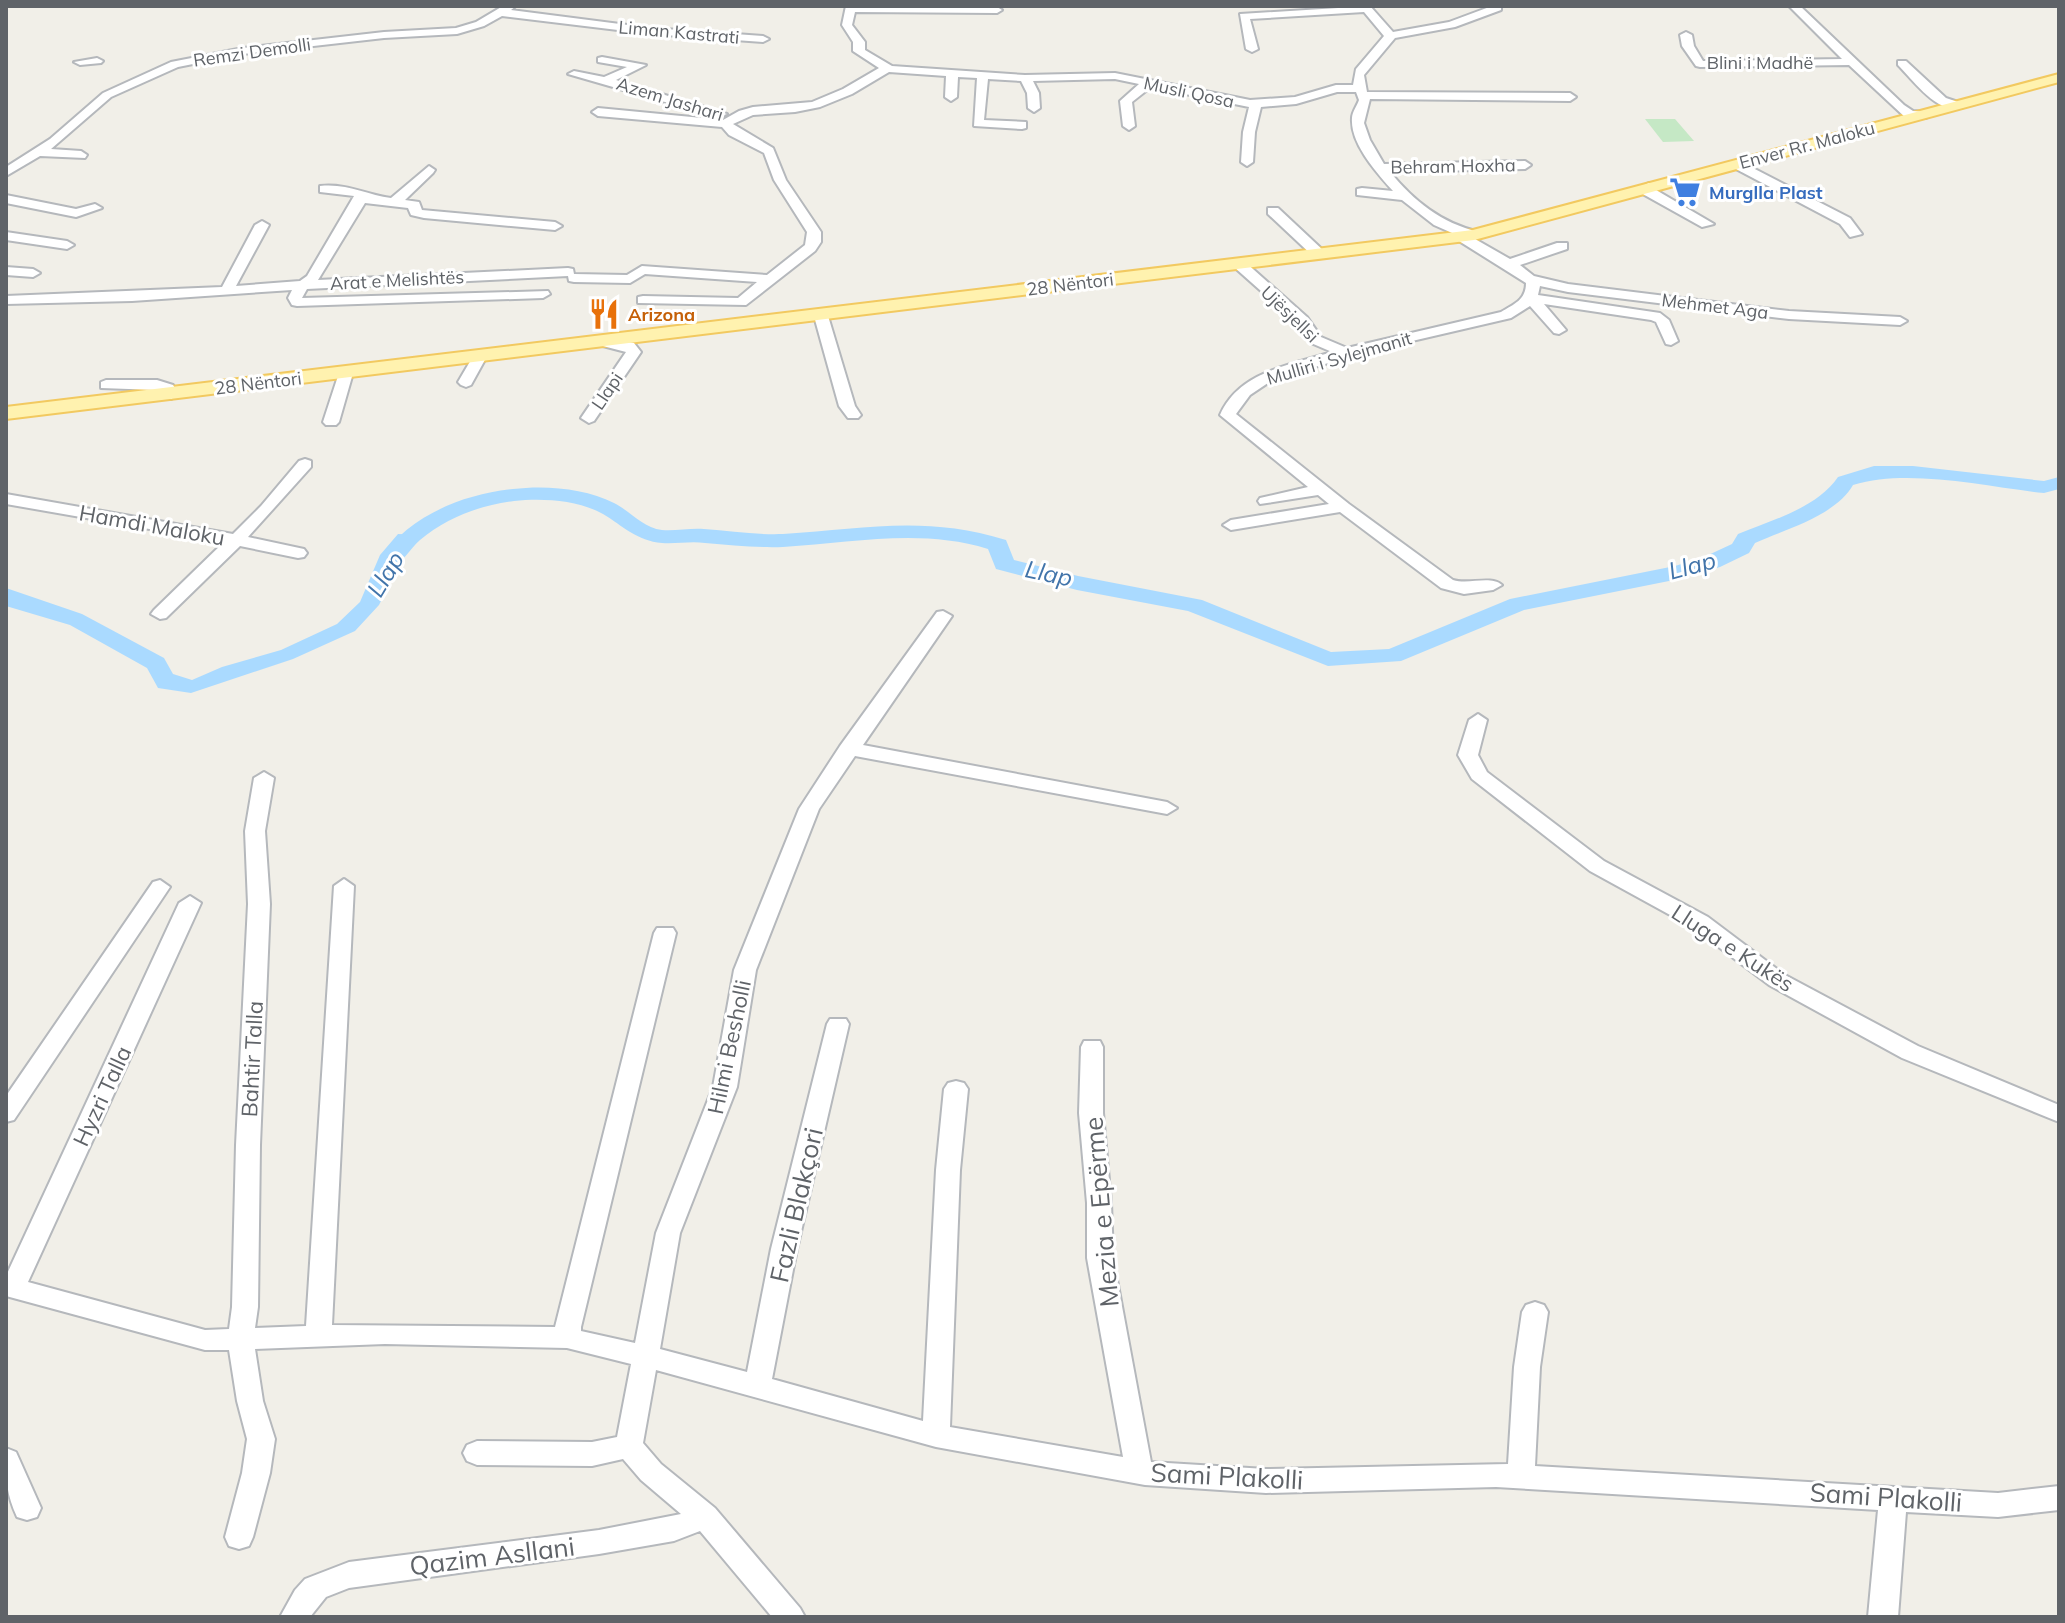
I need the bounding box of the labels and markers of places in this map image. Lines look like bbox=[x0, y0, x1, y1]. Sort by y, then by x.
supermarket icon: Murglla Plast bbox=[1668, 175, 1702, 209]
place label: Murglla Plast bbox=[1709, 181, 1823, 204]
restaurant icon: Arizona bbox=[587, 297, 621, 331]
place label: Arizona bbox=[628, 303, 695, 326]

